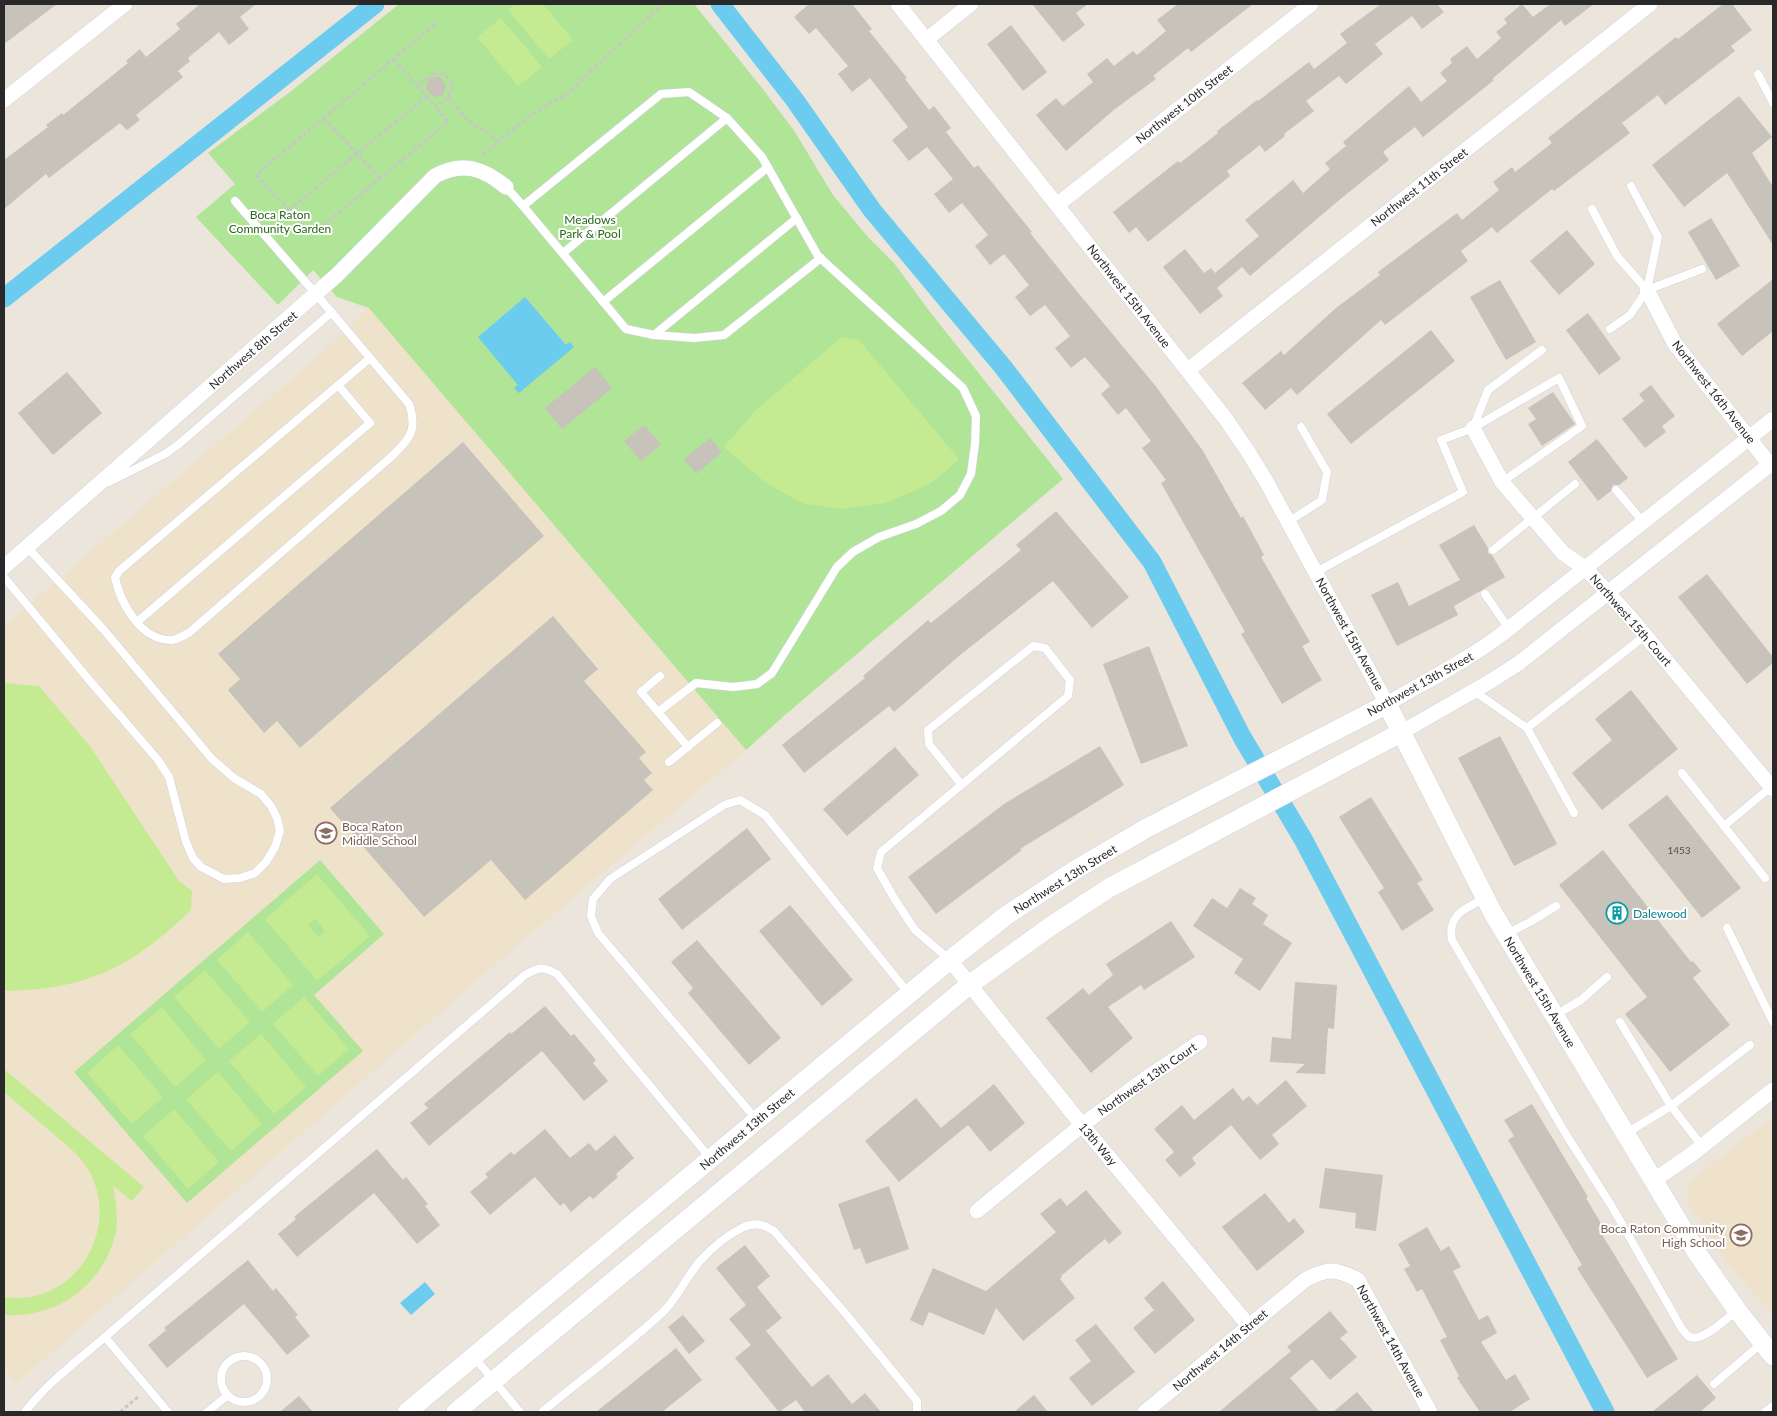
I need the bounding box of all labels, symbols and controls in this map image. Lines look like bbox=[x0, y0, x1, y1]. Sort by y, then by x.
street label: Northwest 10th Street bbox=[1133, 61, 1236, 147]
street label: Northwest 11th Street bbox=[1368, 144, 1471, 230]
park label: Boca Raton Community Garden bbox=[229, 207, 331, 236]
park label: Meadows Park & Pool bbox=[559, 212, 621, 241]
street label: Northwest 15th Avenue bbox=[1084, 241, 1174, 351]
street label: Northwest 8th Street bbox=[206, 307, 301, 392]
street label: Northwest 16th Avenue bbox=[1669, 337, 1759, 447]
street label: Northwest 15th Court bbox=[1587, 571, 1676, 670]
street label: Northwest 15th Avenue bbox=[1313, 575, 1387, 693]
street label: Northwest 13th Street bbox=[1364, 648, 1476, 719]
place label: Boca Raton Middle School bbox=[342, 819, 417, 848]
school or university icon: Boca Raton Middle School bbox=[314, 821, 338, 845]
street label: Northwest 13th Street bbox=[1011, 841, 1120, 917]
house number: 1453 bbox=[1667, 844, 1691, 856]
building icon: Dalewood bbox=[1605, 901, 1629, 925]
place label: Dalewood bbox=[1633, 906, 1687, 921]
street label: Northwest 15th Avenue bbox=[1501, 934, 1579, 1050]
street label: Northwest 13th Court bbox=[1095, 1039, 1200, 1119]
street label: Northwest 13th Street bbox=[697, 1085, 798, 1173]
street label: 13th Way bbox=[1076, 1119, 1121, 1169]
place label: Boca Raton Community High School bbox=[1600, 1221, 1726, 1250]
school or university icon: Boca Raton Community High School bbox=[1729, 1223, 1753, 1247]
street label: Northwest 14th Avenue bbox=[1354, 1282, 1428, 1400]
street label: Northwest 14th Street bbox=[1170, 1306, 1271, 1394]

